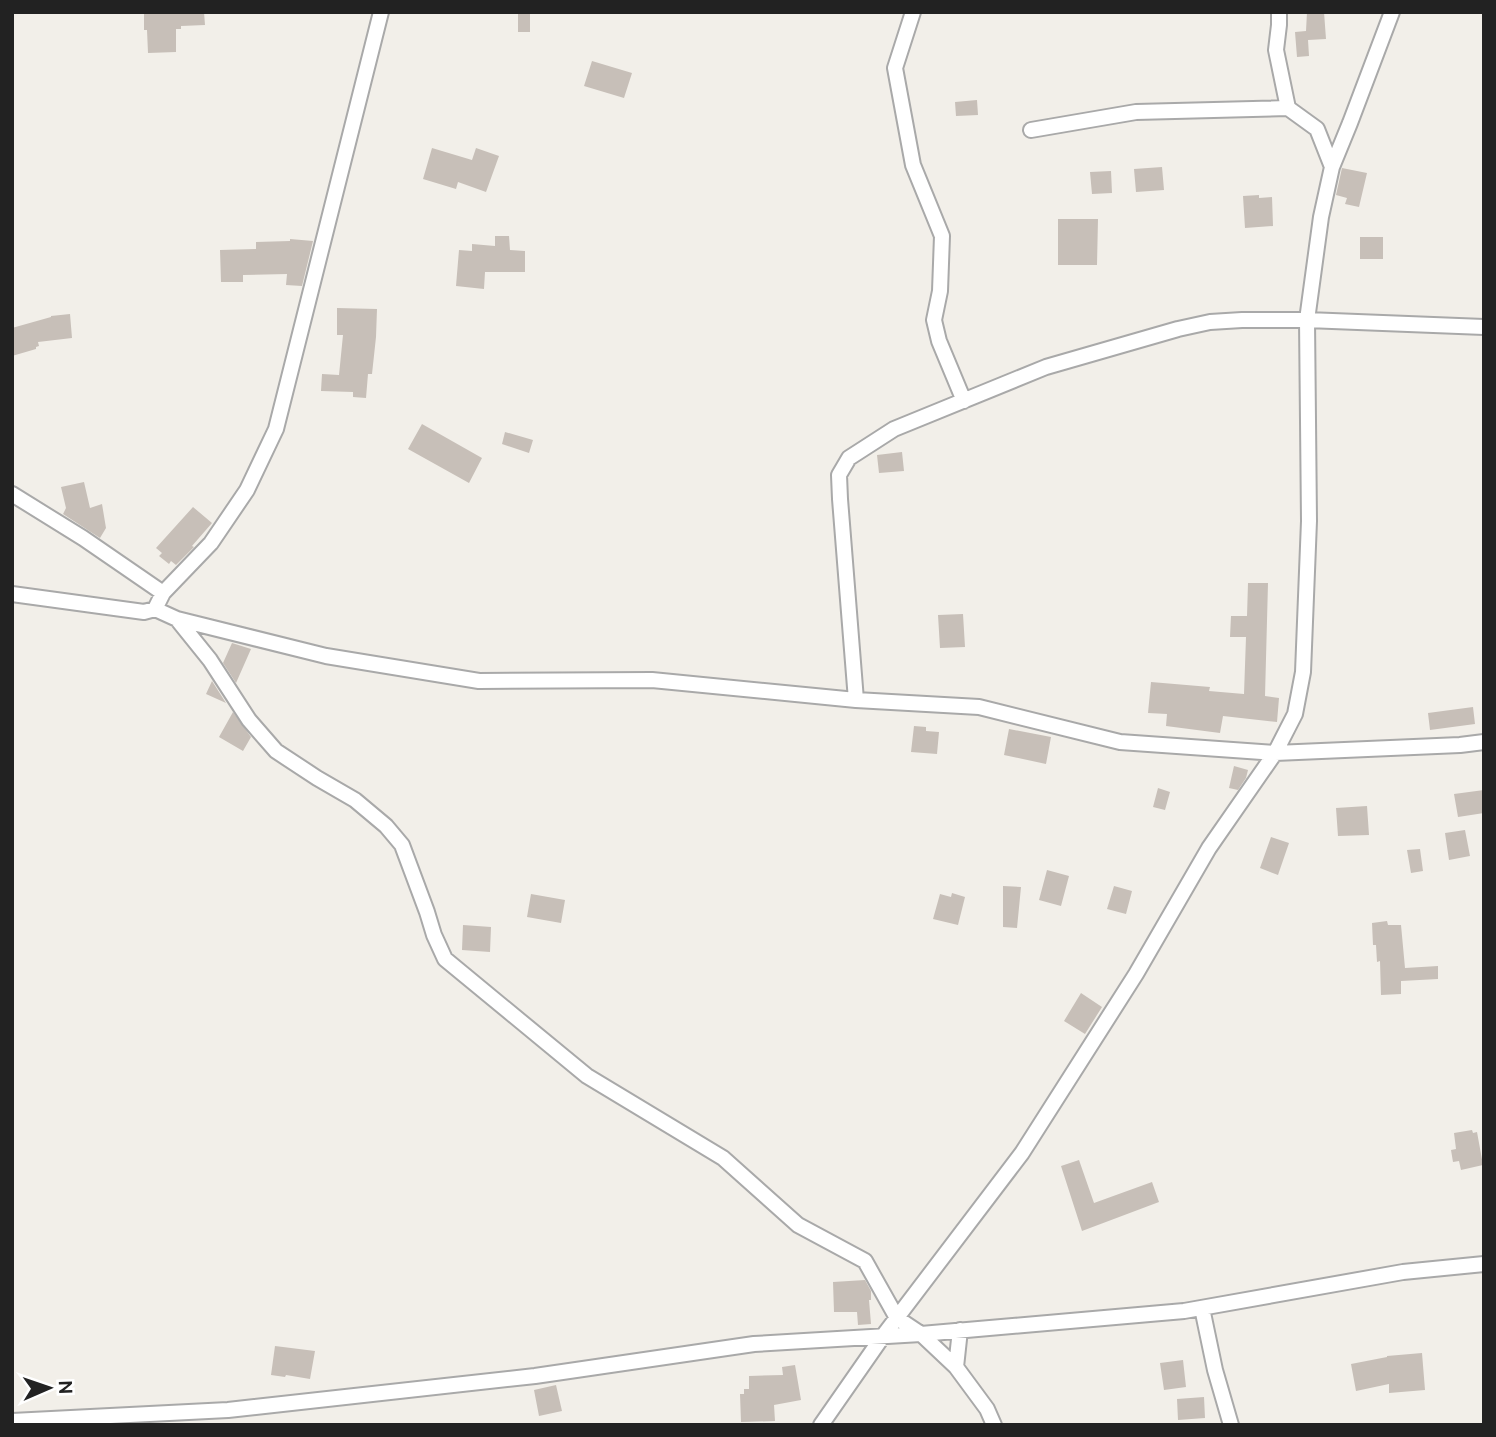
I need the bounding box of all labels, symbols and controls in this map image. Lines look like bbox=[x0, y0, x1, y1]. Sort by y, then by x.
north arrow bbox=[14, 1353, 84, 1423]
text: N bbox=[55, 1380, 77, 1395]

